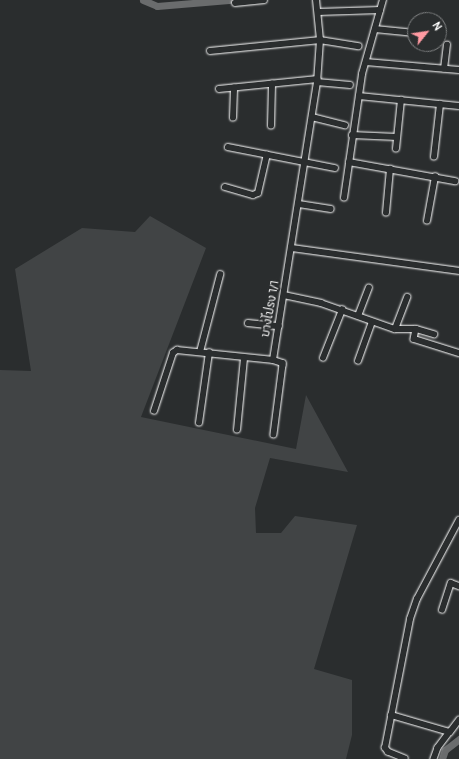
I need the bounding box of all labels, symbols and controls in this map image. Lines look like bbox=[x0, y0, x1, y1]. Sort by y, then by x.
north arrow bbox=[407, 12, 447, 52]
text: N bbox=[429, 20, 444, 33]
street label: บางโปรง 1/1 bbox=[260, 280, 282, 338]

